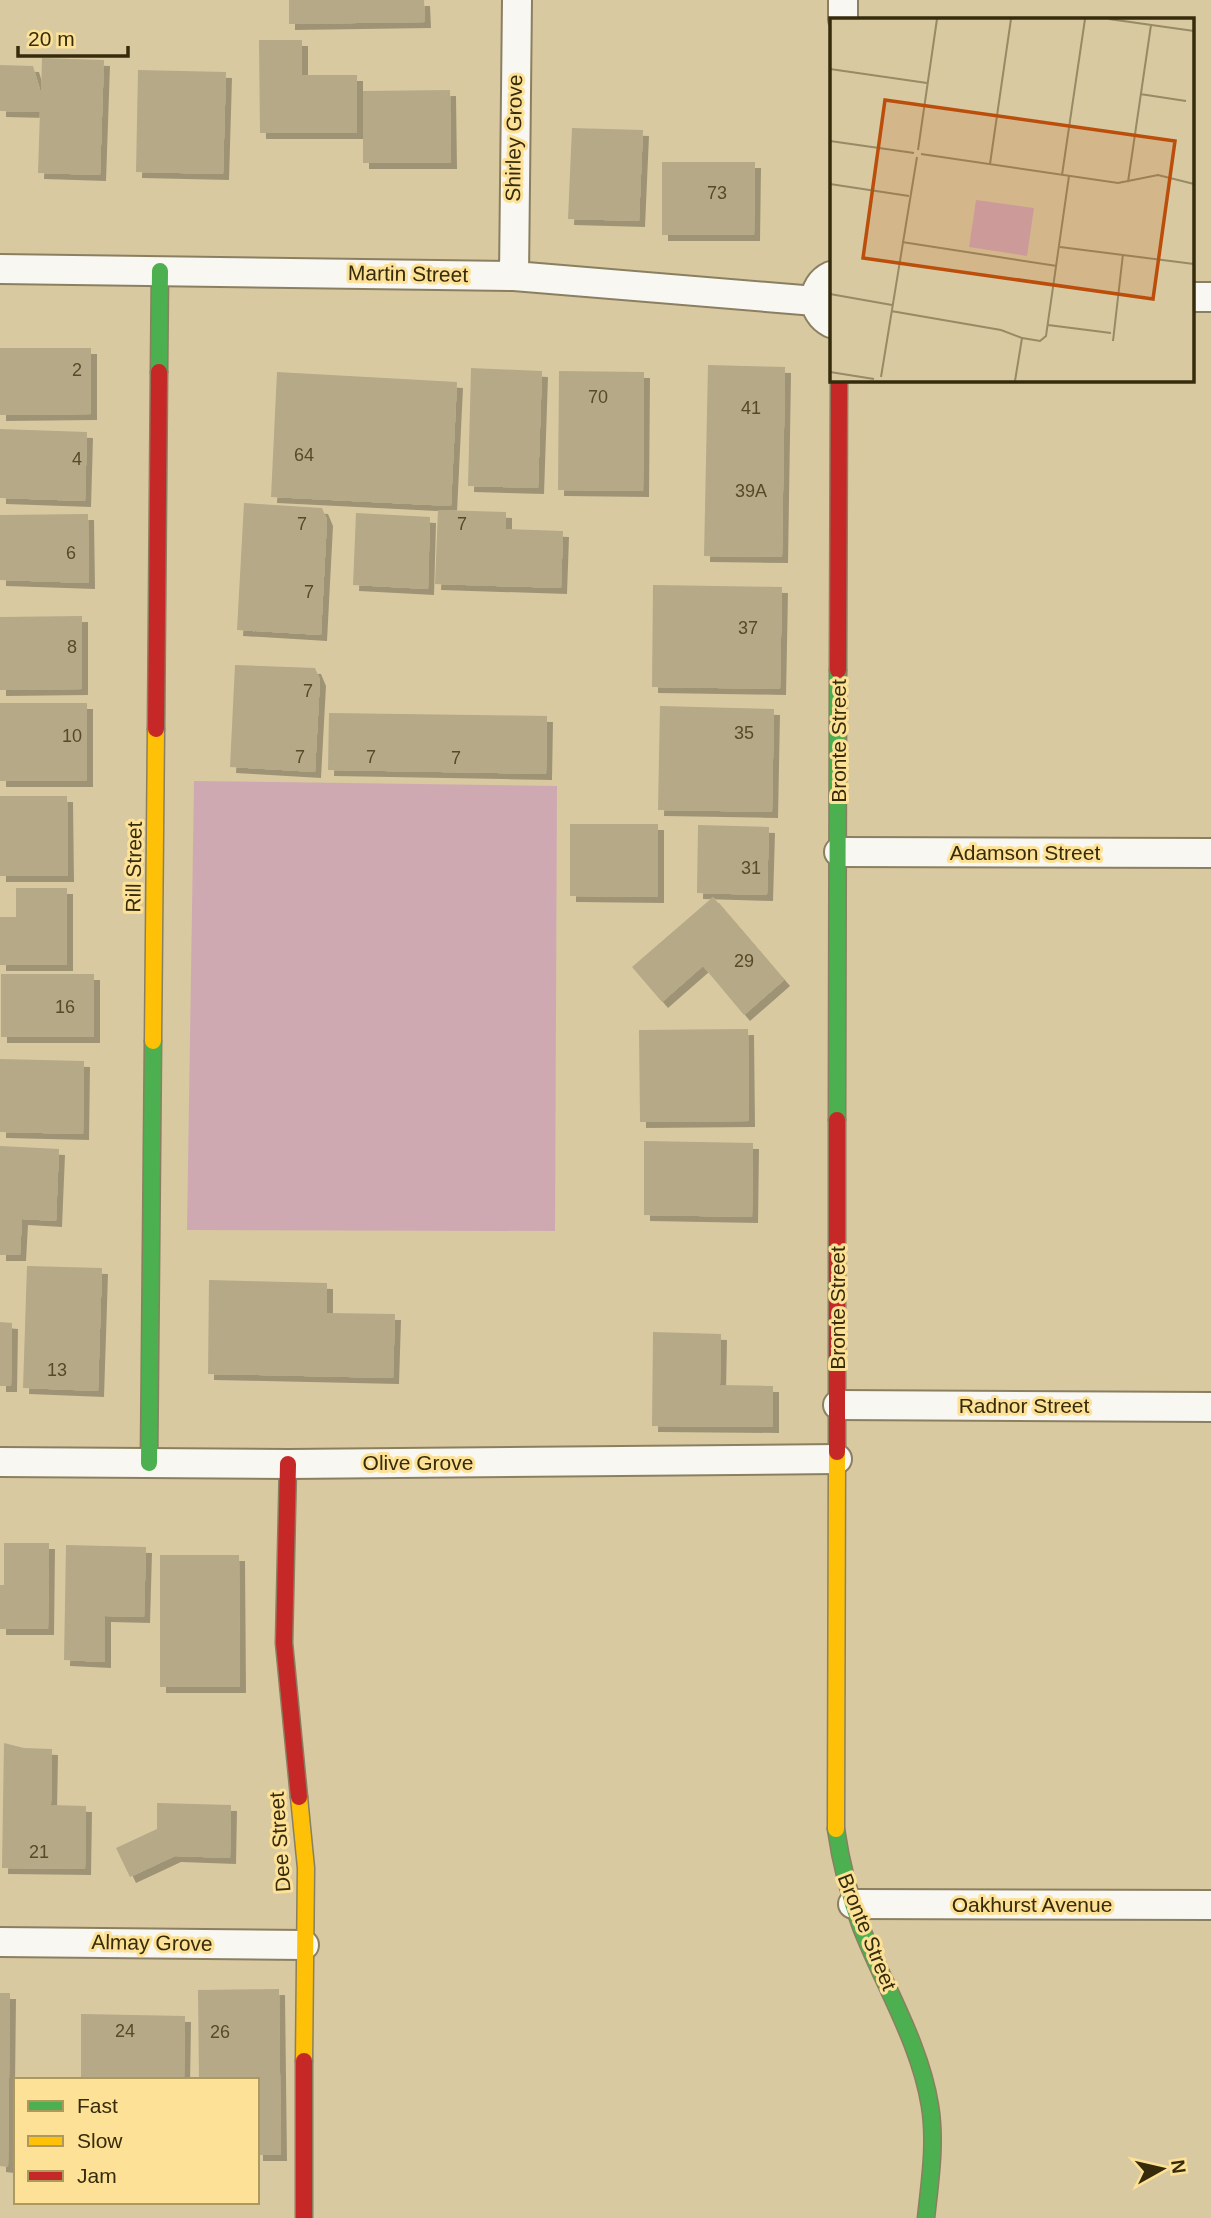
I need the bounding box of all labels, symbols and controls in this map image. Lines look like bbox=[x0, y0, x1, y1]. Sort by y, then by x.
scale bar bbox=[18, 14, 128, 58]
inset map bbox=[830, 18, 1194, 382]
text: 20 m bbox=[28, 27, 75, 50]
street label: Shirley Grove bbox=[501, 74, 526, 202]
house number: 73 bbox=[707, 183, 727, 203]
street label: Martin Street bbox=[348, 261, 468, 286]
house number: 2 bbox=[72, 360, 82, 380]
house number: 70 bbox=[588, 387, 608, 407]
house number: 41 bbox=[741, 398, 761, 418]
house number: 64 bbox=[294, 445, 314, 465]
house number: 4 bbox=[72, 449, 82, 469]
house number: 39A bbox=[735, 481, 767, 501]
house number: 7 bbox=[297, 514, 307, 534]
house number: 7 bbox=[457, 514, 467, 534]
house number: 6 bbox=[66, 543, 76, 563]
house number: 7 bbox=[304, 582, 314, 602]
house number: 37 bbox=[738, 618, 758, 638]
house number: 8 bbox=[67, 637, 77, 657]
street label: Bronte Street bbox=[827, 679, 850, 803]
house number: 7 bbox=[303, 681, 313, 701]
house number: 35 bbox=[734, 723, 754, 743]
house number: 10 bbox=[62, 726, 82, 746]
house number: 7 bbox=[295, 747, 305, 767]
house number: 7 bbox=[366, 747, 376, 767]
house number: 7 bbox=[451, 748, 461, 768]
street label: Rill Street bbox=[121, 821, 146, 913]
street label: Adamson Street bbox=[950, 841, 1100, 864]
house number: 31 bbox=[741, 858, 761, 878]
house number: 29 bbox=[734, 951, 754, 971]
house number: 16 bbox=[55, 997, 75, 1017]
street label: Bronte Street bbox=[826, 1246, 849, 1370]
house number: 13 bbox=[47, 1360, 67, 1380]
street label: Radnor Street bbox=[959, 1394, 1090, 1417]
street label: Olive Grove bbox=[363, 1451, 473, 1474]
street label: Dee Street bbox=[265, 1791, 294, 1893]
house number: 21 bbox=[29, 1842, 49, 1862]
street label: Bronte Street bbox=[834, 1870, 901, 1994]
street label: Oakhurst Avenue bbox=[952, 1893, 1112, 1916]
street label: Almay Grove bbox=[91, 1930, 213, 1955]
house number: 24 bbox=[115, 2021, 135, 2041]
house number: 26 bbox=[210, 2022, 230, 2042]
legend bbox=[14, 2078, 259, 2204]
text: Fast bbox=[77, 2094, 118, 2117]
text: Slow bbox=[77, 2129, 123, 2152]
north arrow bbox=[1127, 2134, 1197, 2204]
text: N bbox=[1167, 2158, 1190, 2175]
text: Jam bbox=[77, 2164, 117, 2187]

